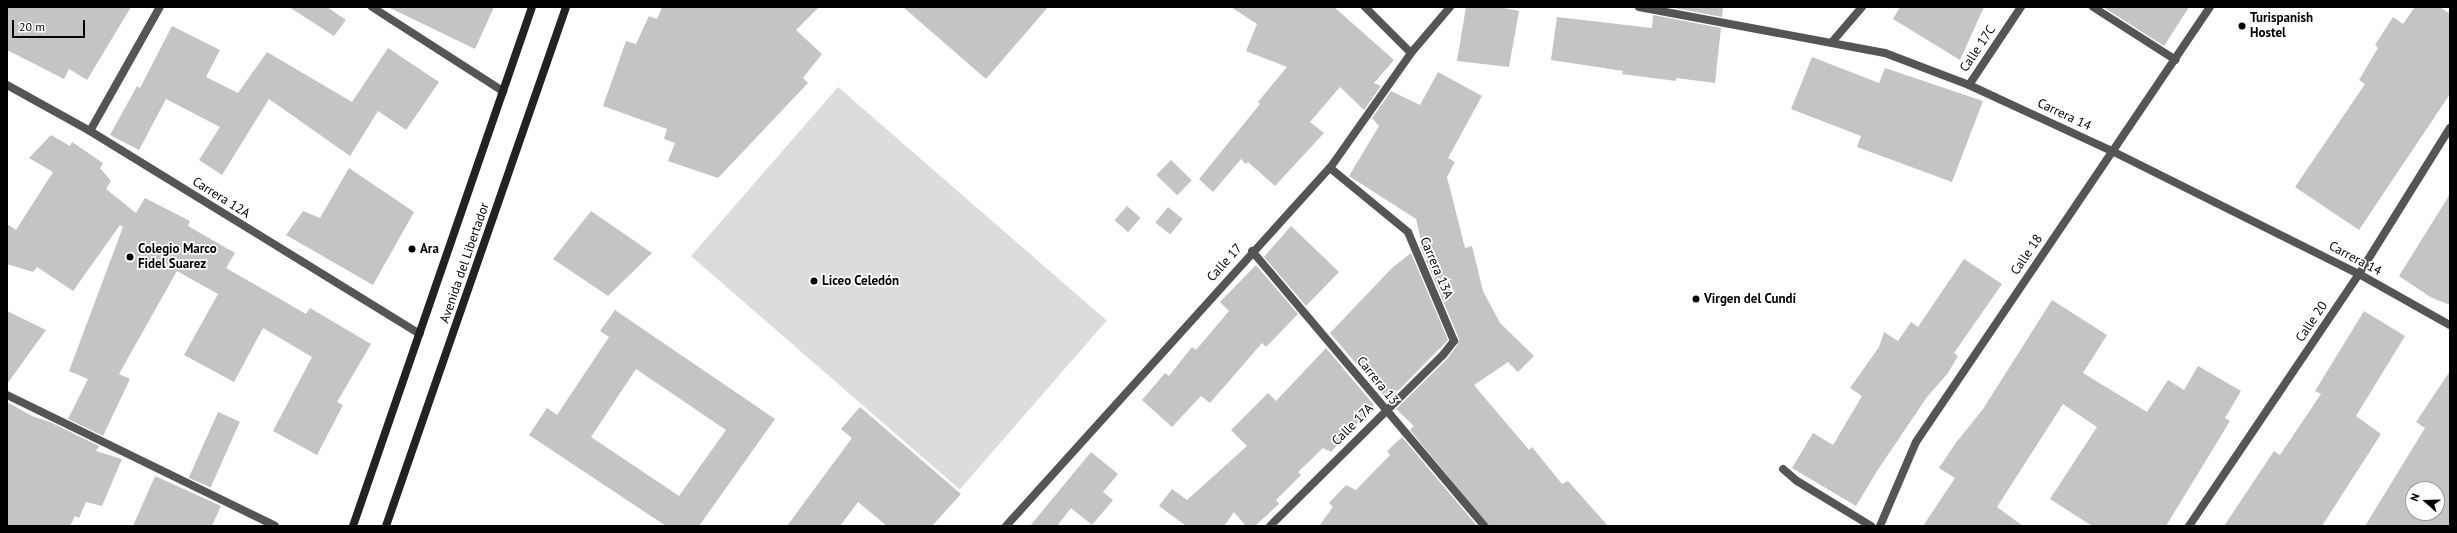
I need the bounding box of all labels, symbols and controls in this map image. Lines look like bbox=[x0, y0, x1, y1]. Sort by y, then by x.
place label: Turispanish Hostel bbox=[2250, 11, 2313, 42]
scale bar bbox=[14, 12, 87, 38]
text: 20 m bbox=[19, 19, 45, 34]
marker: Turispanish Hostel bbox=[2237, 21, 2247, 31]
street label: Calle 17C bbox=[1957, 23, 1999, 75]
street label: Carrera 14 bbox=[2035, 96, 2093, 134]
street label: Carrera 12A bbox=[189, 174, 253, 222]
street label: Avenida del Libertador bbox=[437, 201, 493, 325]
street label: Calle 18 bbox=[2008, 232, 2046, 278]
street label: Carrera 13A bbox=[1416, 235, 1456, 301]
street label: Carrera 14 bbox=[2326, 239, 2384, 279]
place label: Ara bbox=[420, 241, 439, 257]
street label: Calle 17 bbox=[1204, 241, 1246, 285]
place label: Colegio Marco Fidel Suarez bbox=[138, 242, 217, 273]
marker: Ara bbox=[407, 244, 417, 254]
marker: Colegio Marco Fidel Suarez bbox=[125, 252, 135, 262]
place label: Liceo Celedón bbox=[822, 273, 899, 289]
marker: Liceo Celedón bbox=[809, 276, 819, 286]
place label: Virgen del Cundí bbox=[1704, 291, 1796, 307]
marker: Virgen del Cundí bbox=[1691, 294, 1701, 304]
street label: Calle 20 bbox=[2293, 299, 2331, 345]
street label: Carrera 13 bbox=[1353, 354, 1401, 408]
street label: Calle 17A bbox=[1329, 401, 1377, 449]
north arrow bbox=[2405, 481, 2445, 521]
text: N bbox=[2407, 491, 2422, 503]

